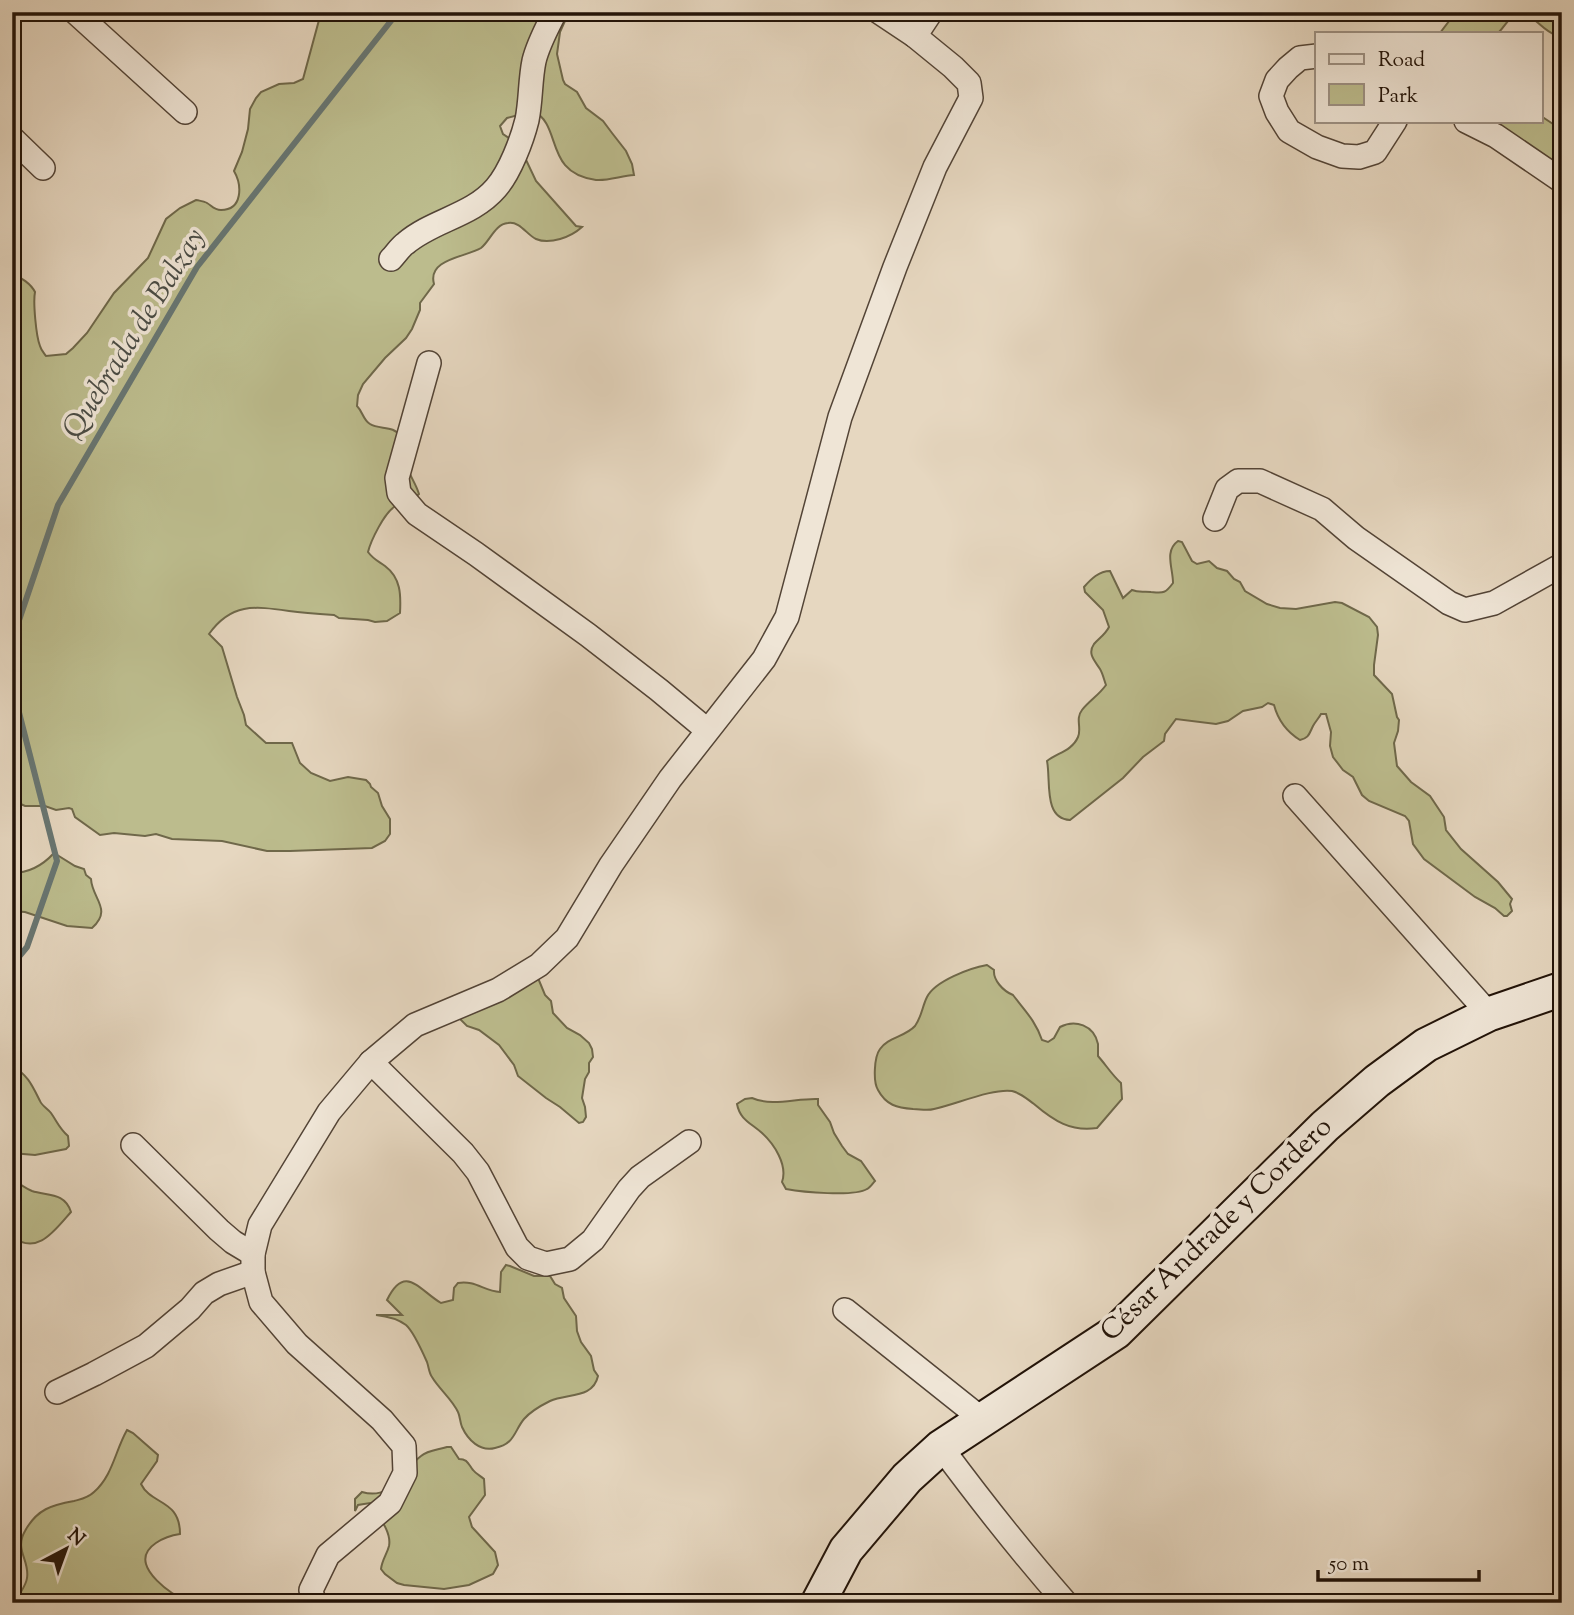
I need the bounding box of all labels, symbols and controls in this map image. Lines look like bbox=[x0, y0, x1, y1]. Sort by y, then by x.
legend bbox=[1315, 32, 1542, 122]
text: Road bbox=[1378, 46, 1425, 76]
text: Park bbox=[1378, 82, 1419, 112]
water label: Quebrada de Balzay bbox=[53, 220, 217, 448]
street label: César Andrade y Cordero bbox=[1092, 1108, 1342, 1352]
north arrow bbox=[32, 1514, 102, 1584]
text: N bbox=[61, 1523, 90, 1553]
scale bar bbox=[1318, 1538, 1480, 1582]
text: 50 m bbox=[1328, 1550, 1369, 1580]

